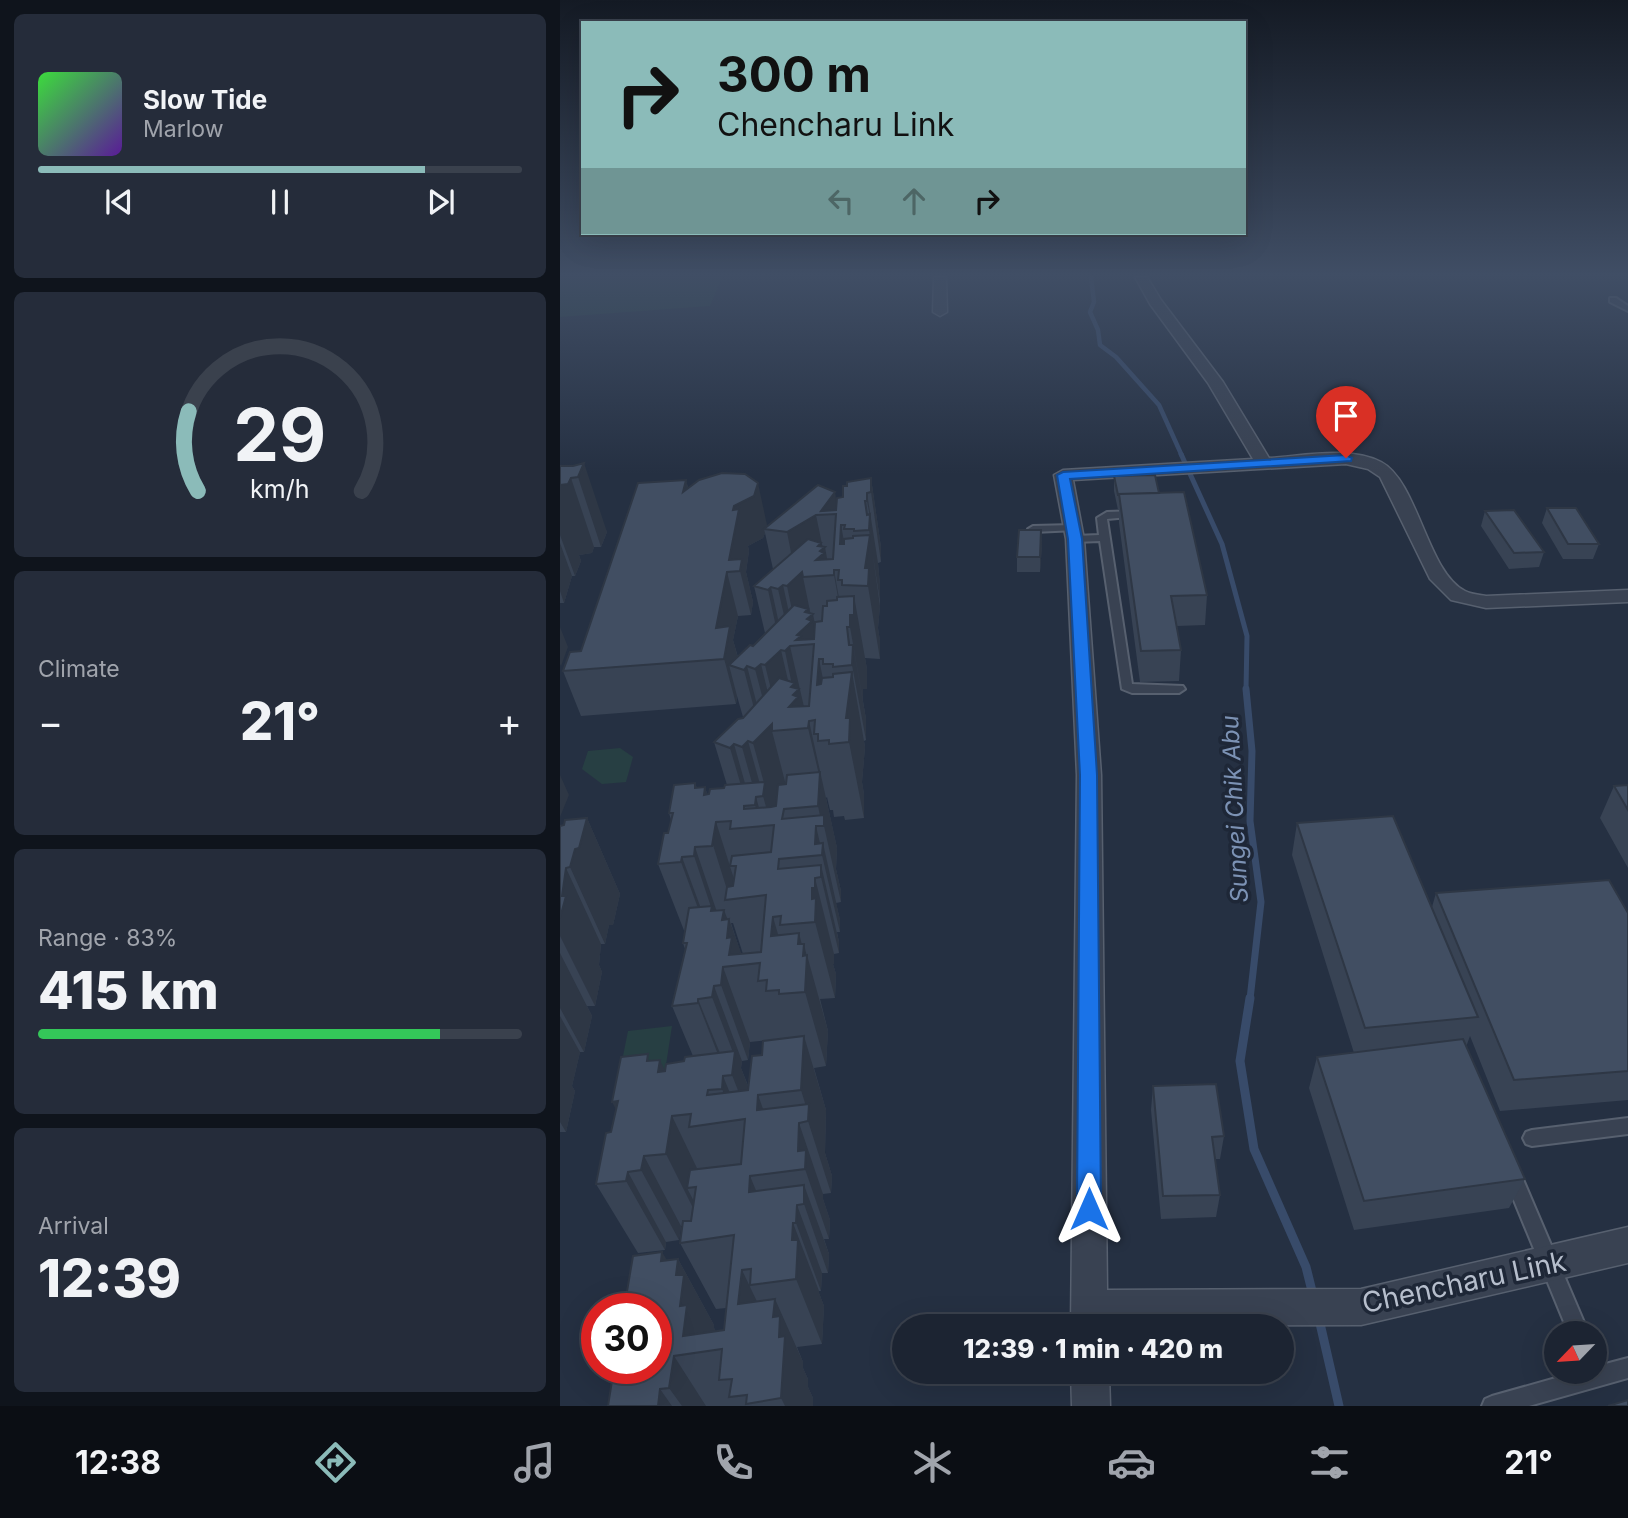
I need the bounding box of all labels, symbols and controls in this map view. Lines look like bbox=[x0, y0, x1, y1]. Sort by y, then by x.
text: 300 m bbox=[717, 45, 871, 104]
icon: right bbox=[602, 49, 693, 140]
text: Slow Tide bbox=[143, 84, 267, 115]
text: Chencharu Link bbox=[717, 105, 954, 144]
text: Marlow bbox=[143, 115, 223, 143]
icon: left bbox=[822, 182, 860, 220]
icon: ahead bbox=[895, 182, 933, 220]
icon: right bbox=[968, 182, 1006, 220]
icon: previous bbox=[100, 183, 138, 221]
icon: pause bbox=[261, 183, 299, 221]
icon: next bbox=[422, 183, 460, 221]
pin bbox=[1316, 386, 1376, 458]
text: 29 bbox=[233, 390, 327, 479]
icon: arrive bbox=[1327, 397, 1365, 435]
text: km/h bbox=[250, 473, 310, 503]
text: Climate bbox=[38, 655, 120, 683]
text: 21° bbox=[240, 690, 320, 753]
text: − bbox=[38, 699, 63, 745]
text: + bbox=[497, 699, 522, 745]
water label: Sungei Chik Abu bbox=[1215, 714, 1254, 904]
text: Range · 83% bbox=[38, 924, 177, 952]
text: 415 km bbox=[38, 959, 219, 1022]
position arrow bbox=[1052, 1172, 1126, 1246]
text: Arrival bbox=[38, 1212, 109, 1240]
street label: Chencharu Link bbox=[1359, 1244, 1569, 1320]
text: 12:39 bbox=[38, 1247, 181, 1310]
speed limit sign: 30 bbox=[581, 1293, 672, 1384]
north arrow bbox=[1544, 1321, 1606, 1384]
map controls bbox=[1544, 1321, 1607, 1384]
text: 12:39 · 1 min · 420 m bbox=[963, 1333, 1223, 1364]
icon: directions bbox=[311, 1438, 360, 1487]
icon: music bbox=[510, 1438, 559, 1487]
icon: phone bbox=[709, 1438, 758, 1487]
icon: climate bbox=[908, 1438, 957, 1487]
icon: car bbox=[1107, 1438, 1156, 1487]
icon: filters bbox=[1305, 1438, 1354, 1487]
text: 12:38 bbox=[75, 1443, 161, 1482]
text: 21° bbox=[1504, 1443, 1553, 1482]

